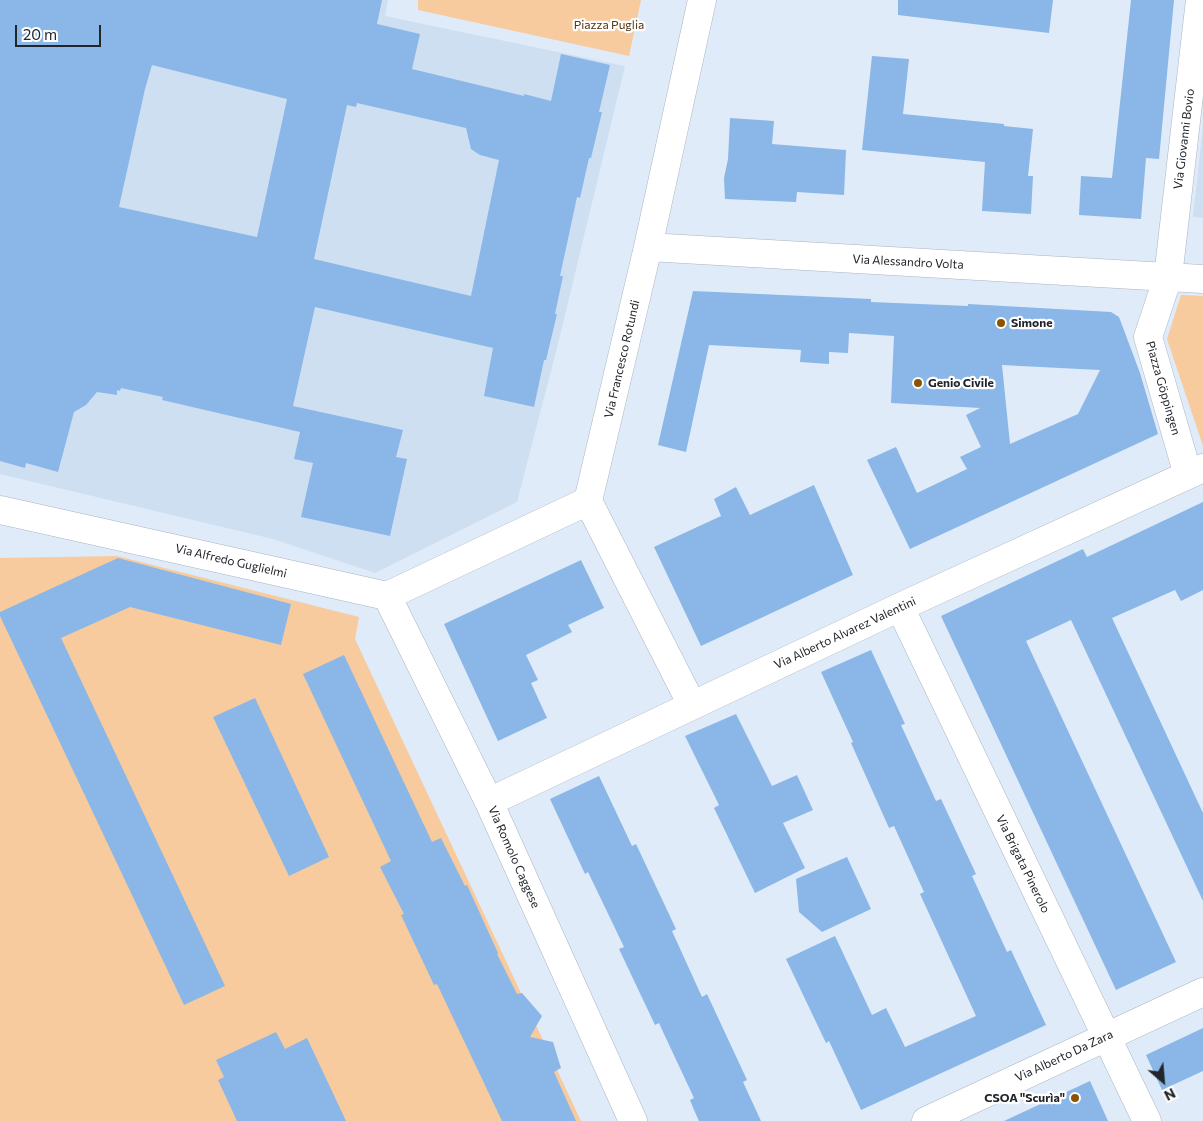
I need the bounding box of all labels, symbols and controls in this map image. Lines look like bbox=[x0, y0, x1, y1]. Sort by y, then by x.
scale bar bbox=[18, 15, 104, 47]
park label: Piazza Puglia bbox=[574, 18, 644, 32]
text: 20 m bbox=[23, 25, 57, 43]
street label: Via Giovanni Bovio bbox=[1171, 88, 1197, 190]
street label: Via Alessandro Volta bbox=[852, 252, 964, 272]
street label: Via Francesco Rotundi bbox=[601, 299, 643, 419]
place label: Simone bbox=[1011, 316, 1052, 330]
marker: Simone bbox=[995, 317, 1007, 329]
street label: Piazza Göppingen bbox=[1143, 339, 1183, 437]
place label: Genio Civile bbox=[928, 376, 994, 390]
marker: Genio Civile bbox=[912, 377, 924, 389]
street label: Via Alfredo Guglielmi bbox=[174, 541, 288, 581]
street label: Via Alberto Alvarez Valentini bbox=[772, 594, 918, 672]
street label: Via Romolo Caggese bbox=[485, 804, 543, 910]
street label: Via Brigata Pinerolo bbox=[993, 813, 1053, 915]
street label: Via Alberto Da Zara bbox=[1013, 1027, 1115, 1085]
north arrow bbox=[1138, 1056, 1188, 1106]
text: N bbox=[1162, 1085, 1179, 1105]
place label: CSOA "Scurìa" bbox=[984, 1091, 1065, 1105]
marker: CSOA "Scurìa" bbox=[1069, 1092, 1081, 1104]

